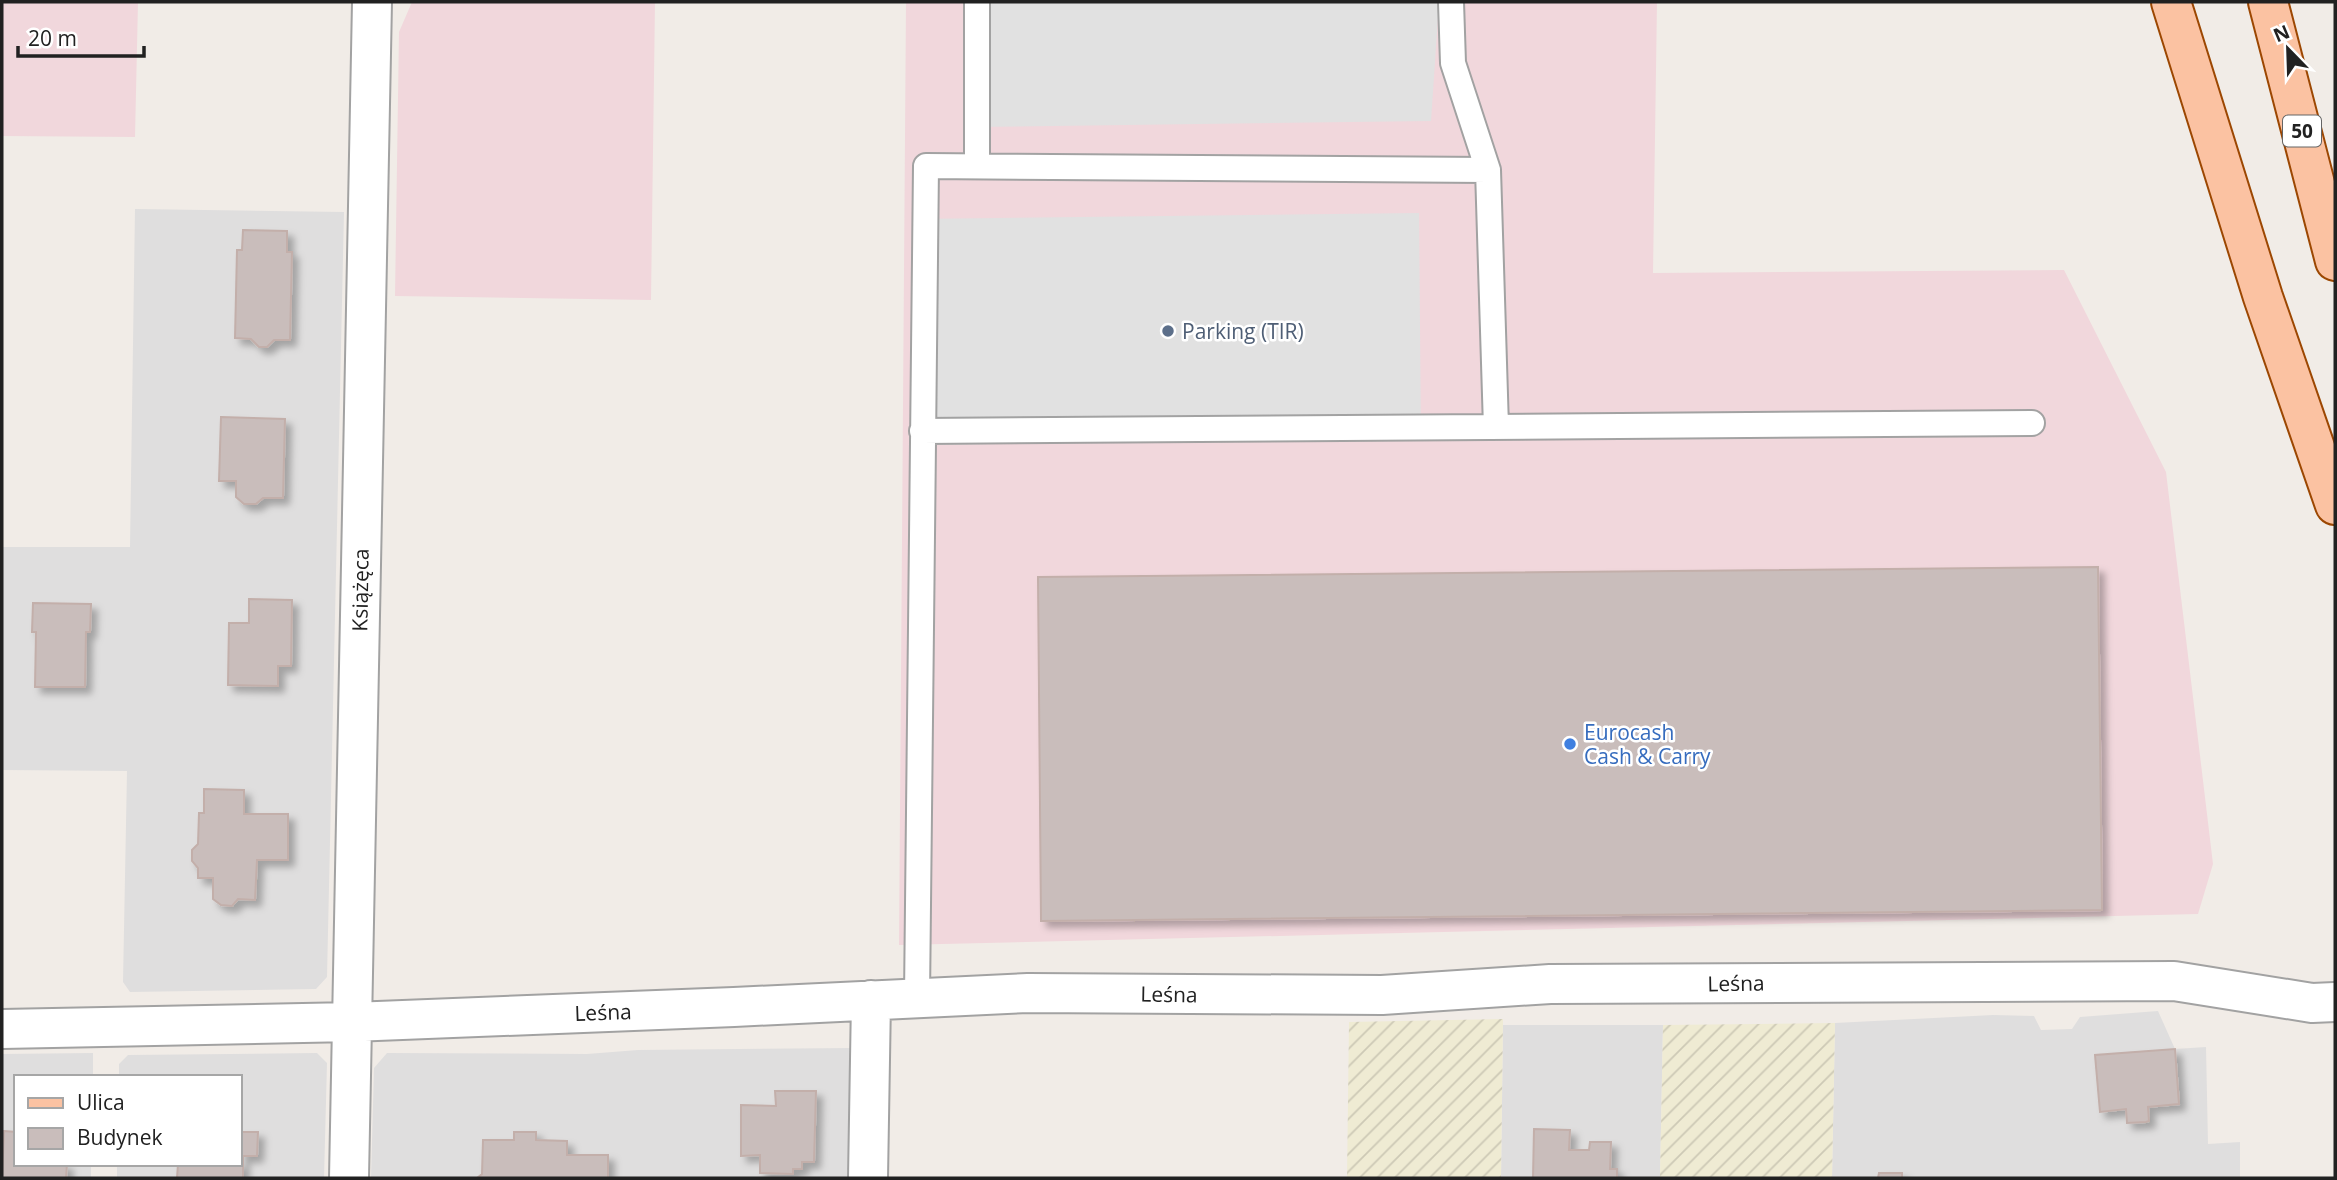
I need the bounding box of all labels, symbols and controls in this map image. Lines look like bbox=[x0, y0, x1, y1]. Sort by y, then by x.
scale bar bbox=[18, 14, 144, 58]
north arrow bbox=[2253, 14, 2323, 84]
text: N bbox=[2269, 18, 2294, 48]
text: 20 m bbox=[28, 24, 77, 52]
road number: 50 bbox=[2283, 116, 2321, 146]
place label: Parking (TIR) bbox=[1182, 317, 1304, 345]
marker: Parking (TIR) bbox=[1160, 323, 1176, 339]
street label: Książęca bbox=[345, 548, 375, 632]
place label: Eurocash Cash & Carry bbox=[1584, 718, 1711, 770]
marker: Eurocash Cash & Carry bbox=[1562, 736, 1578, 752]
street label: Leśna bbox=[1707, 969, 1765, 997]
street label: Leśna bbox=[1140, 980, 1198, 1008]
street label: Leśna bbox=[574, 997, 632, 1027]
legend bbox=[14, 1075, 242, 1166]
text: Ulica bbox=[77, 1088, 125, 1116]
text: Budynek bbox=[77, 1123, 163, 1151]

